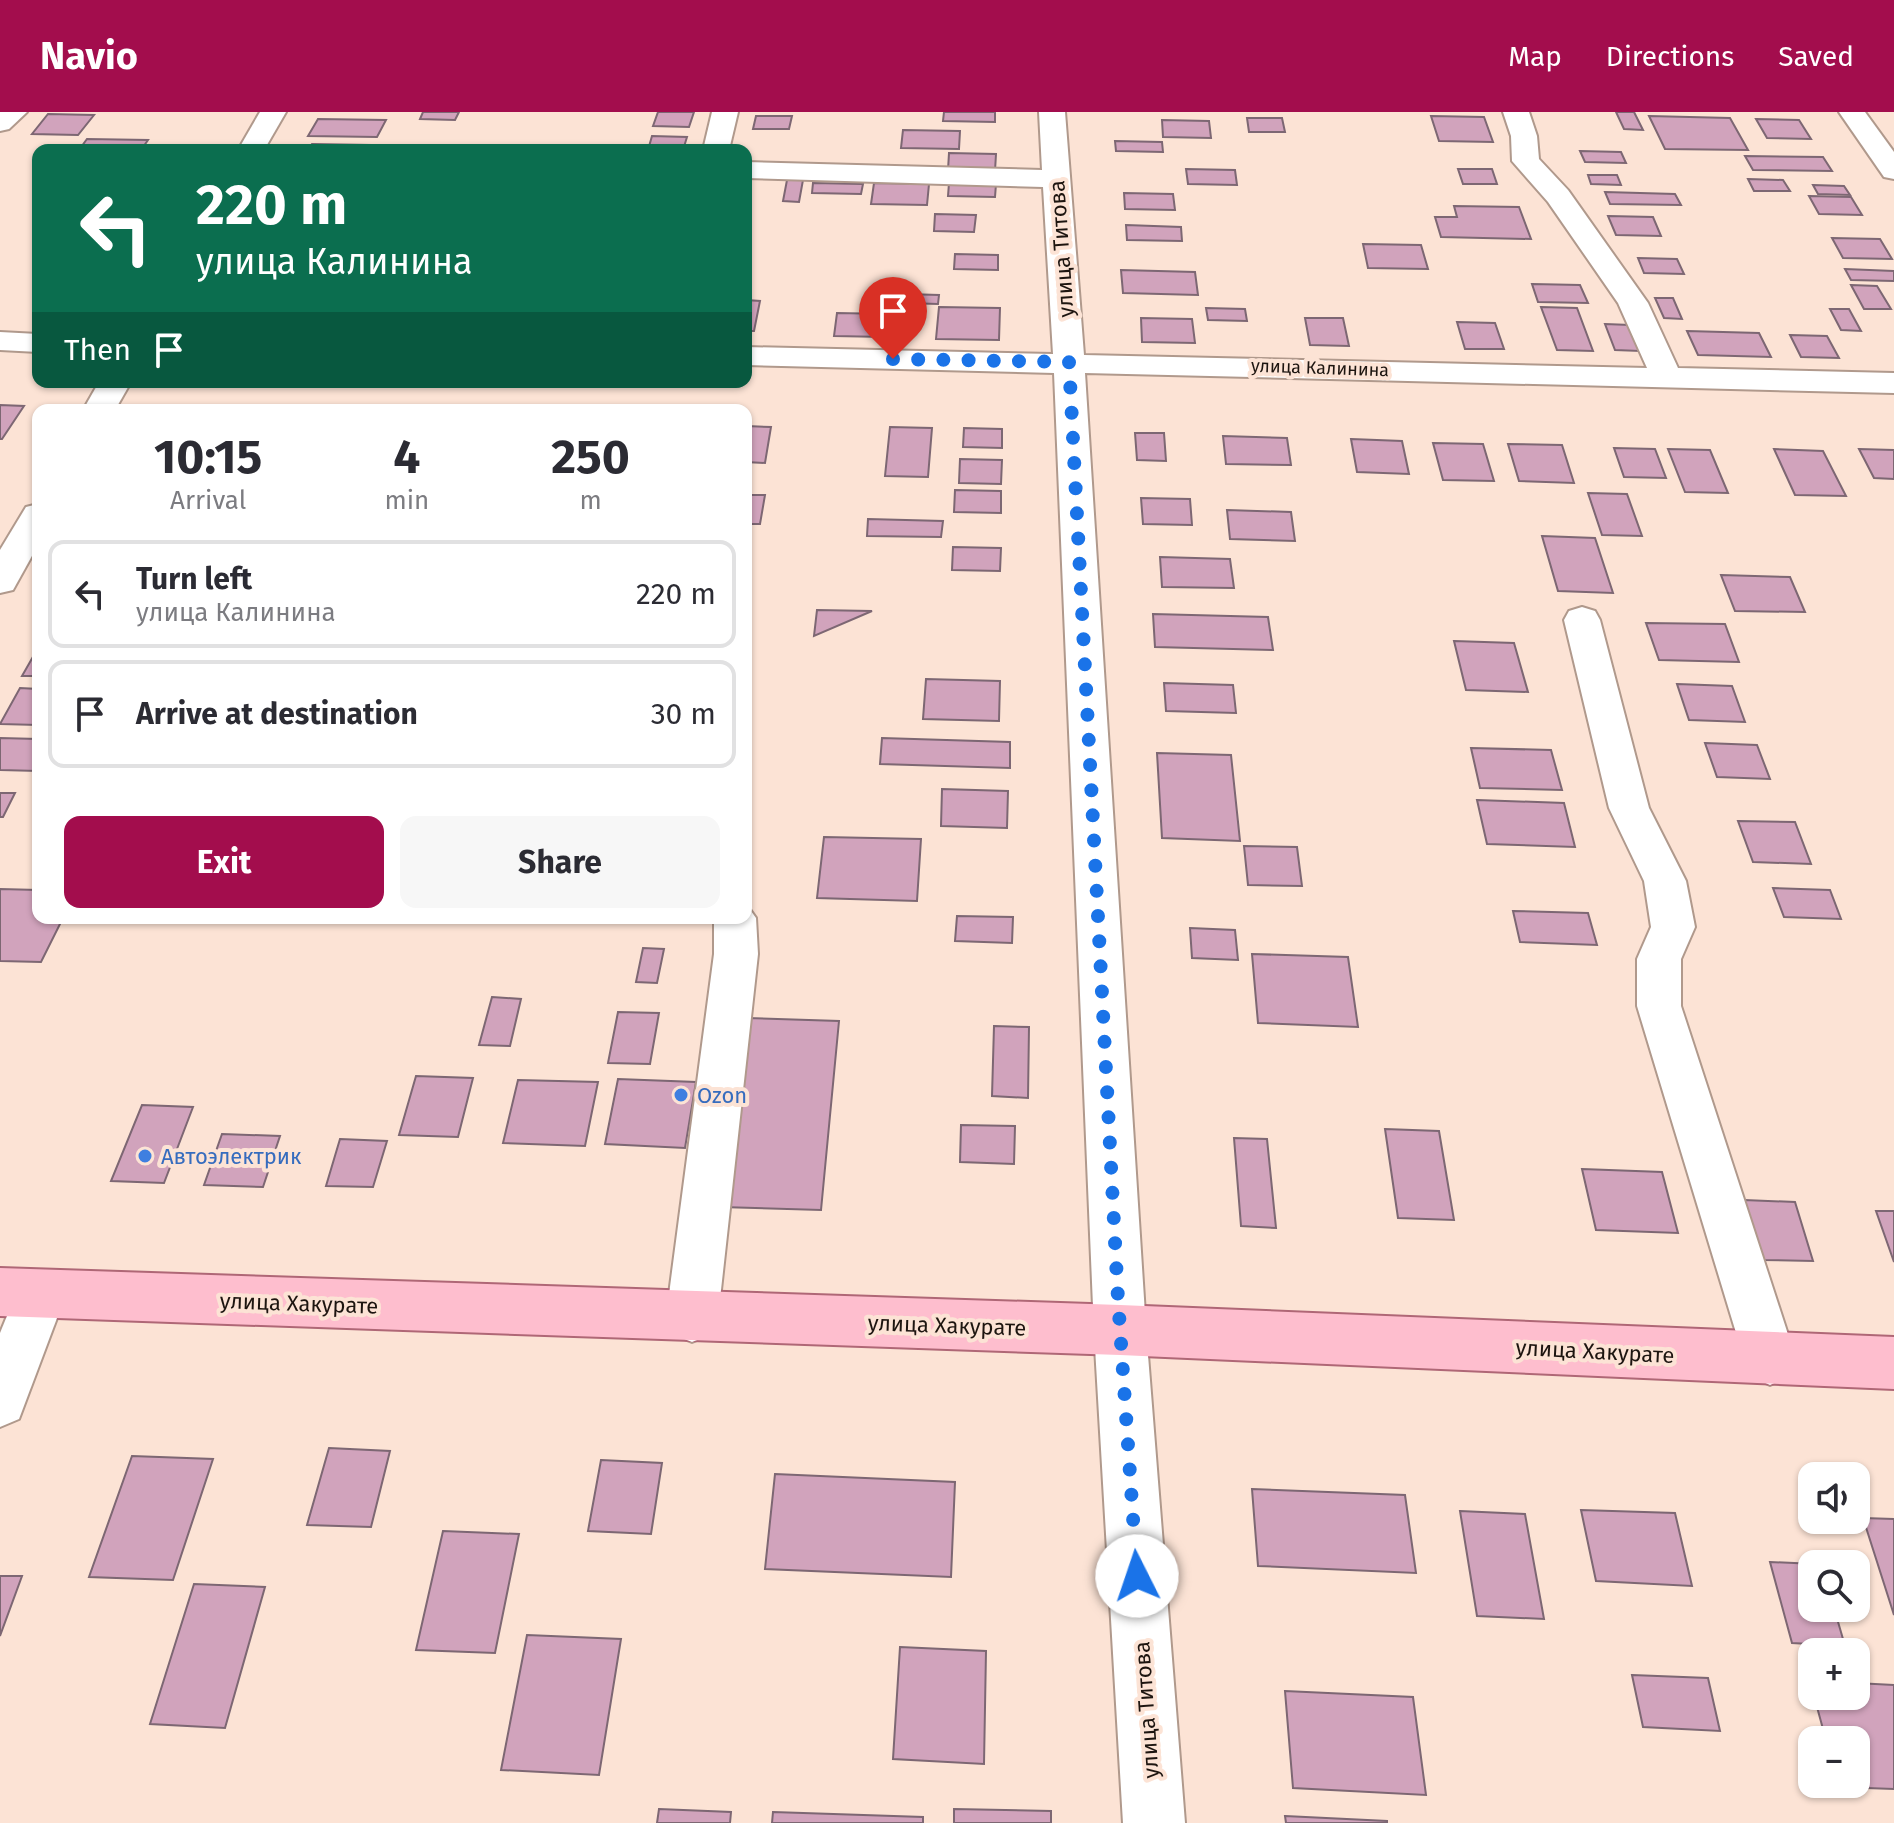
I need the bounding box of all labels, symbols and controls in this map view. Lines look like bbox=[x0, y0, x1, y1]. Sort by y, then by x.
text: Navio bbox=[40, 33, 138, 79]
text: Map bbox=[1508, 40, 1562, 73]
text: Directions bbox=[1606, 40, 1734, 73]
text: Saved bbox=[1778, 40, 1854, 73]
text: 220 m bbox=[196, 172, 347, 239]
icon: left bbox=[64, 176, 168, 280]
street label: улица Титова bbox=[1043, 179, 1080, 318]
text: улица Калинина bbox=[196, 240, 473, 284]
pin bbox=[859, 277, 927, 359]
icon: arrive bbox=[871, 289, 915, 333]
icon: arrive bbox=[147, 328, 191, 372]
text: Then bbox=[64, 332, 131, 368]
street label: улица Калинина bbox=[1251, 355, 1389, 381]
text: 10:15 bbox=[154, 428, 262, 486]
text: 4 bbox=[393, 428, 420, 486]
text: 250 bbox=[551, 428, 630, 486]
text: Arrival bbox=[170, 485, 246, 516]
text: min bbox=[384, 485, 429, 516]
text: m bbox=[579, 485, 602, 516]
text: Turn left bbox=[136, 561, 252, 597]
icon: left bbox=[68, 572, 112, 616]
text: 220 m bbox=[636, 576, 716, 612]
text: улица Калинина bbox=[136, 597, 336, 628]
icon: arrive bbox=[68, 692, 112, 736]
text: Arrive at destination bbox=[136, 696, 418, 732]
text: 30 m bbox=[651, 696, 716, 732]
button: Exit bbox=[64, 816, 384, 908]
button: Share bbox=[400, 816, 720, 908]
place label: Ozon bbox=[697, 1082, 747, 1109]
marker: Ozon bbox=[672, 1086, 690, 1104]
place label: Автоэлектрик bbox=[161, 1143, 302, 1170]
marker: Автоэлектрик bbox=[136, 1147, 154, 1165]
street label: улица Хакурате bbox=[219, 1287, 379, 1320]
street label: улица Хакурате bbox=[867, 1309, 1027, 1342]
street label: улица Хакурате bbox=[1515, 1334, 1675, 1369]
map controls bbox=[1798, 1462, 1870, 1798]
button: sound bbox=[1798, 1462, 1870, 1534]
position arrow bbox=[1095, 1534, 1179, 1618]
button: search bbox=[1798, 1550, 1870, 1622]
button: + bbox=[1798, 1638, 1870, 1710]
street label: улица Титова bbox=[1128, 1640, 1165, 1779]
button: − bbox=[1798, 1726, 1870, 1798]

